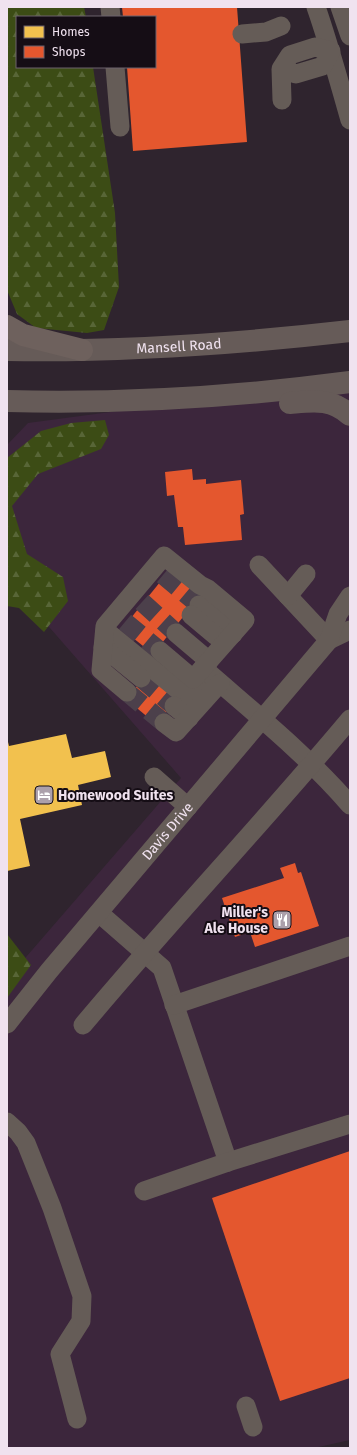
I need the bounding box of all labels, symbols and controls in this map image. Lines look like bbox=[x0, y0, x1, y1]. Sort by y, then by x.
legend bbox=[16, 16, 156, 68]
text: Homes bbox=[52, 25, 90, 39]
text: Shops bbox=[52, 45, 86, 59]
street label: Mansell Road bbox=[136, 335, 222, 357]
hotel icon: Homewood Suites bbox=[33, 784, 55, 806]
place label: Homewood Suites bbox=[58, 787, 173, 804]
street label: Davis Drive bbox=[139, 799, 197, 864]
place label: Miller's Ale House bbox=[204, 904, 268, 937]
restaurant icon: Miller's Ale House bbox=[271, 909, 293, 931]

